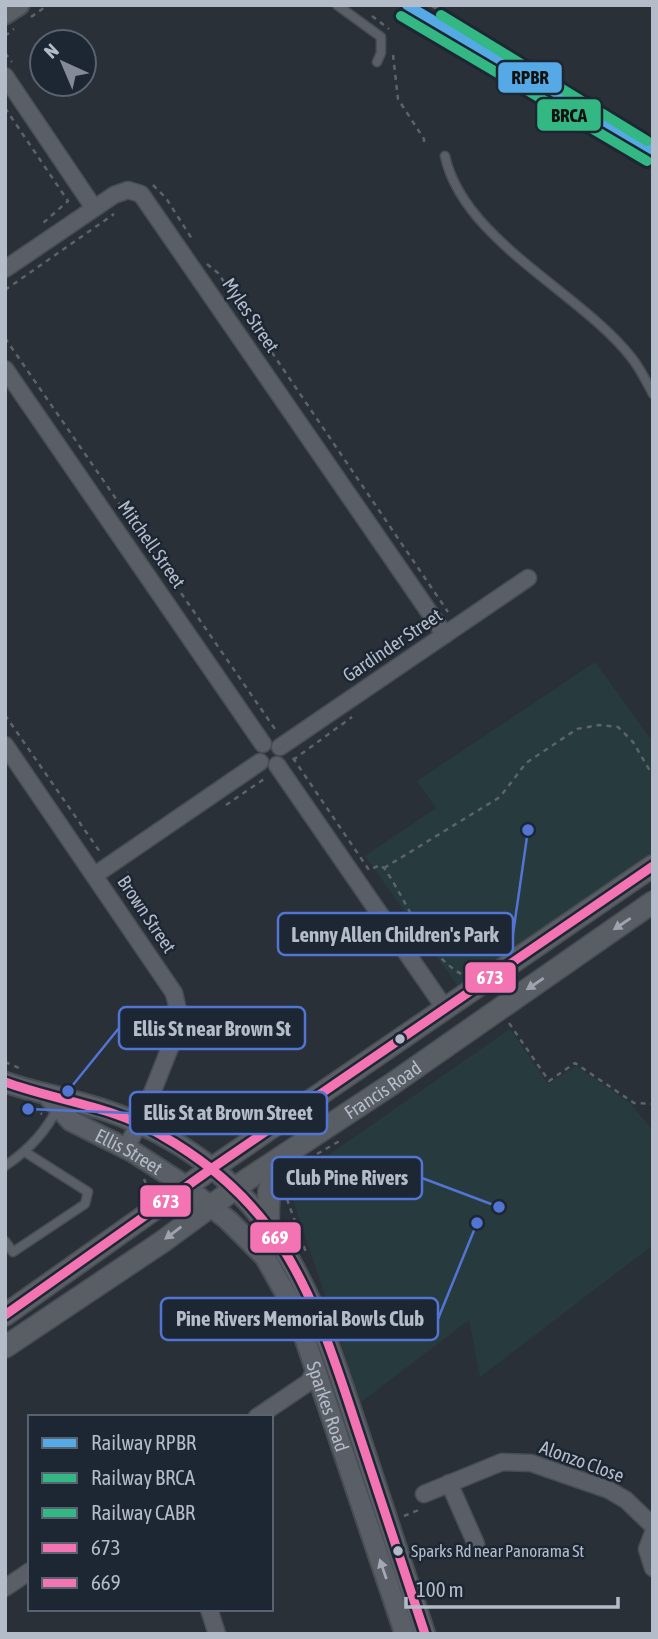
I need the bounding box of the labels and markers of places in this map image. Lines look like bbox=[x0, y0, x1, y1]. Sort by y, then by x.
callout: Lenny Allen Children's Park bbox=[278, 913, 513, 955]
callout: Ellis St near Brown St bbox=[119, 1007, 305, 1049]
unlabelled marker bbox=[393, 1032, 407, 1046]
callout: Ellis St at Brown Street bbox=[130, 1092, 327, 1134]
callout: Club Pine Rivers bbox=[272, 1157, 422, 1199]
callout: Pine Rivers Memorial Bowls Club bbox=[161, 1298, 438, 1340]
place label: Sparks Rd near Panorama St bbox=[411, 1541, 584, 1561]
marker: Sparks Rd near Panorama St bbox=[391, 1544, 405, 1558]

